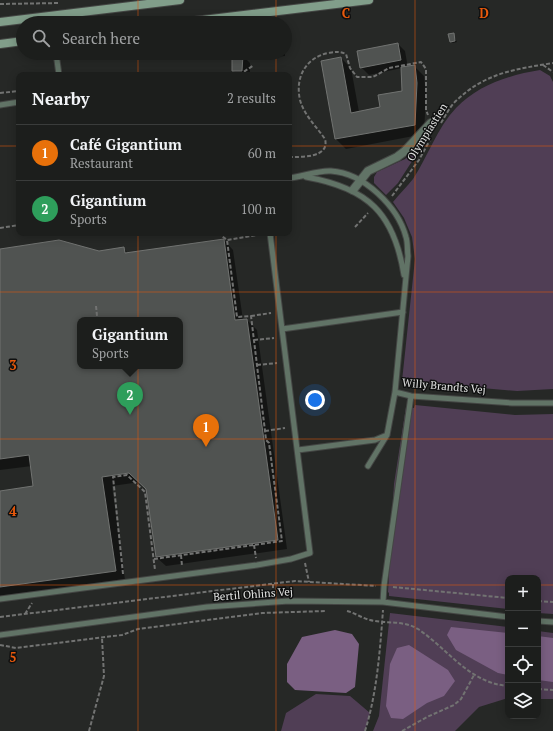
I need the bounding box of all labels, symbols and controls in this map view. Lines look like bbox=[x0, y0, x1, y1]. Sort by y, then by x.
text: C bbox=[342, 4, 350, 22]
text: D bbox=[479, 4, 489, 22]
search box bbox=[16, 16, 292, 60]
icon: search bbox=[30, 27, 52, 49]
text: Search here bbox=[62, 28, 140, 48]
text: Nearby bbox=[32, 87, 90, 110]
text: 2 results bbox=[227, 89, 276, 107]
street label: Olympiastien bbox=[404, 100, 451, 164]
text: Café Gigantium bbox=[70, 134, 182, 154]
text: 1 bbox=[41, 144, 49, 162]
text: 60 m bbox=[248, 144, 276, 162]
text: Restaurant bbox=[70, 154, 133, 172]
text: Gigantium bbox=[70, 190, 146, 210]
text: 2 bbox=[41, 200, 49, 218]
text: 100 m bbox=[241, 200, 276, 218]
text: Sports bbox=[70, 210, 107, 228]
popup bbox=[77, 317, 183, 369]
text: Gigantium bbox=[92, 324, 168, 344]
text: Sports bbox=[92, 344, 129, 362]
text: 3 bbox=[9, 356, 17, 374]
street label: Willy Brandts Vej bbox=[402, 375, 486, 397]
pin: 2 bbox=[117, 382, 143, 415]
your location bbox=[305, 390, 325, 410]
pin: 1 bbox=[193, 414, 219, 447]
text: 4 bbox=[9, 502, 17, 520]
map controls bbox=[505, 575, 541, 719]
button: + bbox=[505, 575, 541, 611]
street label: Bertil Ohlins Vej bbox=[213, 584, 293, 604]
button: − bbox=[505, 611, 541, 647]
button: locate bbox=[505, 647, 541, 683]
text: 5 bbox=[9, 648, 17, 666]
button: layers bbox=[505, 683, 541, 719]

